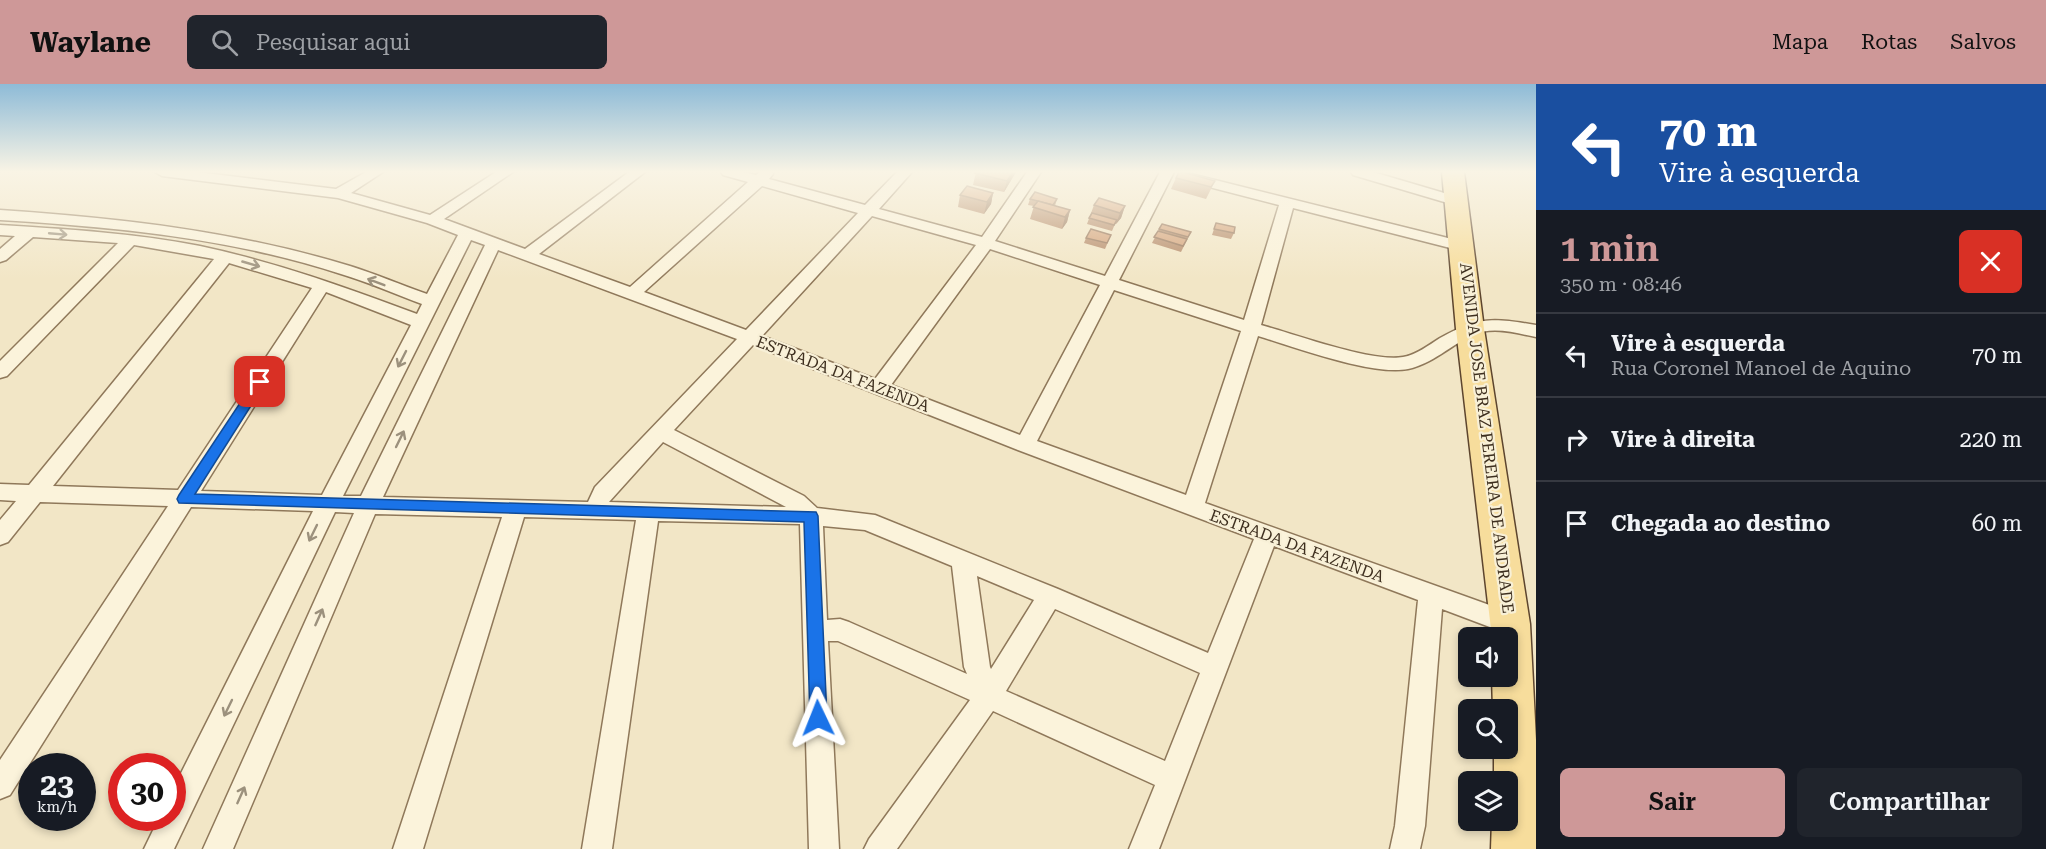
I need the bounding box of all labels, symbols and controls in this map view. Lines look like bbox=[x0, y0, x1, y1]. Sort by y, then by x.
search box bbox=[187, 15, 607, 69]
text: Waylane bbox=[30, 26, 151, 59]
icon: search bbox=[208, 26, 241, 59]
text: Pesquisar aqui bbox=[256, 30, 410, 55]
text: Mapa bbox=[1772, 30, 1828, 54]
text: Rotas bbox=[1861, 30, 1917, 54]
text: Salvos bbox=[1950, 30, 2016, 54]
text: 70 m bbox=[1659, 107, 1757, 156]
icon: left bbox=[1560, 108, 1638, 186]
text: Vire à esquerda bbox=[1659, 157, 1860, 189]
text: 1 min bbox=[1560, 228, 1659, 270]
one-way arrow bbox=[48, 229, 68, 240]
button: close bbox=[1959, 230, 2022, 293]
one-way arrow bbox=[241, 259, 260, 270]
street label: AVENIDA JOSE BRAZ PEREIRA DE ANDRADE bbox=[1456, 262, 1518, 614]
text: 350 m · 08:46 bbox=[1560, 272, 1682, 296]
one-way arrow bbox=[368, 275, 386, 286]
text: Vire à esquerda bbox=[1611, 331, 1785, 356]
street label: ESTRADA DA FAZENDA bbox=[754, 332, 933, 416]
icon: left bbox=[1560, 339, 1593, 372]
text: 70 m bbox=[1972, 343, 2022, 368]
one-way arrow bbox=[396, 350, 407, 368]
pin bbox=[234, 356, 285, 407]
text: Rua Coronel Manoel de Aquino bbox=[1611, 356, 1911, 380]
icon: arrive bbox=[243, 365, 276, 398]
icon: right bbox=[1560, 423, 1593, 456]
text: Vire à direita bbox=[1611, 427, 1755, 452]
text: 220 m bbox=[1959, 427, 2022, 452]
one-way arrow bbox=[394, 431, 406, 449]
street label: ESTRADA DA FAZENDA bbox=[1207, 506, 1388, 587]
icon: arrive bbox=[1560, 507, 1593, 540]
text: Chegada ao destino bbox=[1611, 511, 1830, 536]
text: 60 m bbox=[1972, 511, 2022, 536]
one-way arrow bbox=[307, 524, 319, 542]
one-way arrow bbox=[314, 608, 325, 626]
map controls bbox=[1458, 627, 1518, 831]
button: sound bbox=[1458, 627, 1518, 687]
position arrow bbox=[786, 686, 850, 750]
one-way arrow bbox=[222, 699, 233, 717]
button: search bbox=[1458, 699, 1518, 759]
speed limit sign: 30 bbox=[108, 753, 186, 831]
text: 23 bbox=[40, 767, 74, 802]
button: Sair bbox=[1560, 768, 1785, 837]
button: Compartilhar bbox=[1797, 768, 2022, 837]
button: layers bbox=[1458, 771, 1518, 831]
one-way arrow bbox=[236, 787, 247, 805]
text: km/h bbox=[37, 798, 77, 816]

